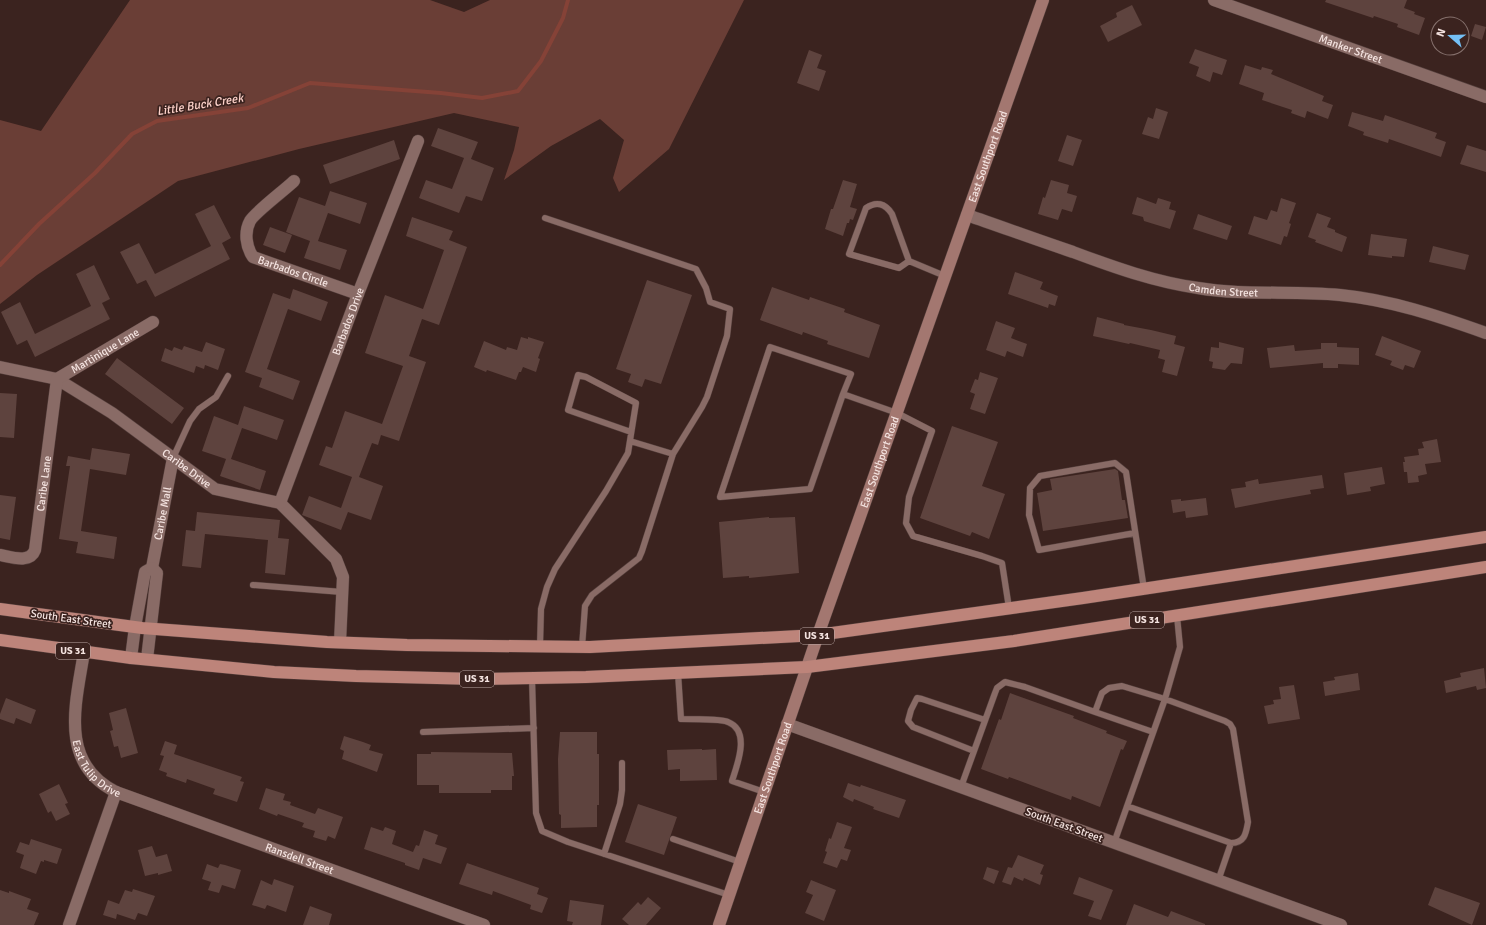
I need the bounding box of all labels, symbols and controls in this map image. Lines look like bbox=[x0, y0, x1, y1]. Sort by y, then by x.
north arrow bbox=[1430, 16, 1470, 56]
text: N bbox=[1434, 27, 1448, 39]
street label: Manker Street bbox=[1317, 31, 1384, 66]
water label: Little Buck Creek bbox=[156, 91, 245, 119]
street label: East Southport Road bbox=[965, 109, 1010, 204]
street label: Barbados Circle bbox=[256, 253, 330, 290]
street label: Camden Street bbox=[1188, 280, 1258, 299]
street label: Barbados Drive bbox=[329, 286, 366, 357]
street label: Martinique Lane bbox=[68, 325, 141, 376]
street label: East Southport Road bbox=[857, 414, 902, 510]
street label: Caribe Drive bbox=[160, 446, 214, 491]
street label: Caribe Lane bbox=[34, 455, 54, 512]
street label: Caribe Mall bbox=[151, 485, 174, 541]
street label: South East Street bbox=[30, 607, 112, 631]
road number: US 31 bbox=[1130, 612, 1164, 628]
road number: US 31 bbox=[800, 628, 834, 644]
road number: US 31 bbox=[56, 643, 90, 659]
road number: US 31 bbox=[460, 671, 494, 687]
street label: East Southport Road bbox=[751, 720, 794, 816]
street label: East Tulip Drive bbox=[70, 739, 122, 800]
street label: South East Street bbox=[1023, 805, 1105, 845]
street label: Ransdell Street bbox=[264, 840, 336, 877]

